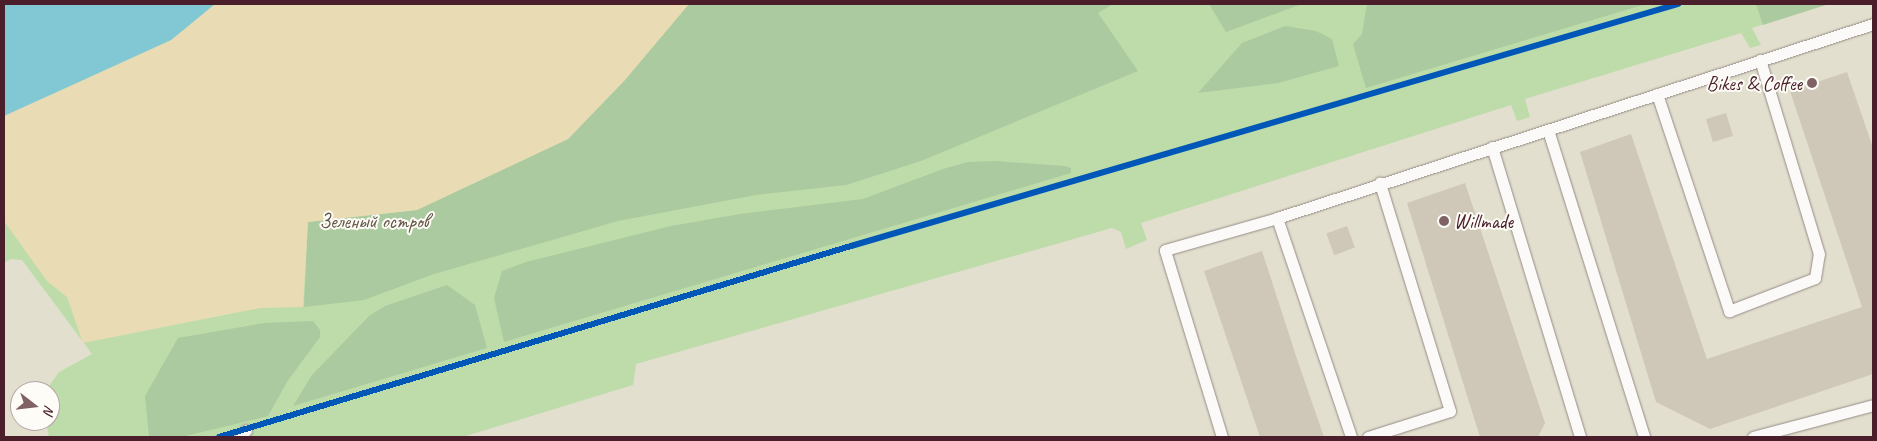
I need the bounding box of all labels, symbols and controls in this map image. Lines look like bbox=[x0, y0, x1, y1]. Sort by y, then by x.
place label: Bikes & Coffee bbox=[1707, 71, 1802, 95]
marker: Bikes & Coffee bbox=[1806, 77, 1818, 89]
park label: Зеленый остров bbox=[319, 209, 429, 233]
place label: Willmade bbox=[1454, 209, 1513, 233]
marker: Willmade bbox=[1438, 215, 1450, 227]
north arrow bbox=[10, 381, 60, 431]
text: N bbox=[40, 403, 58, 417]

